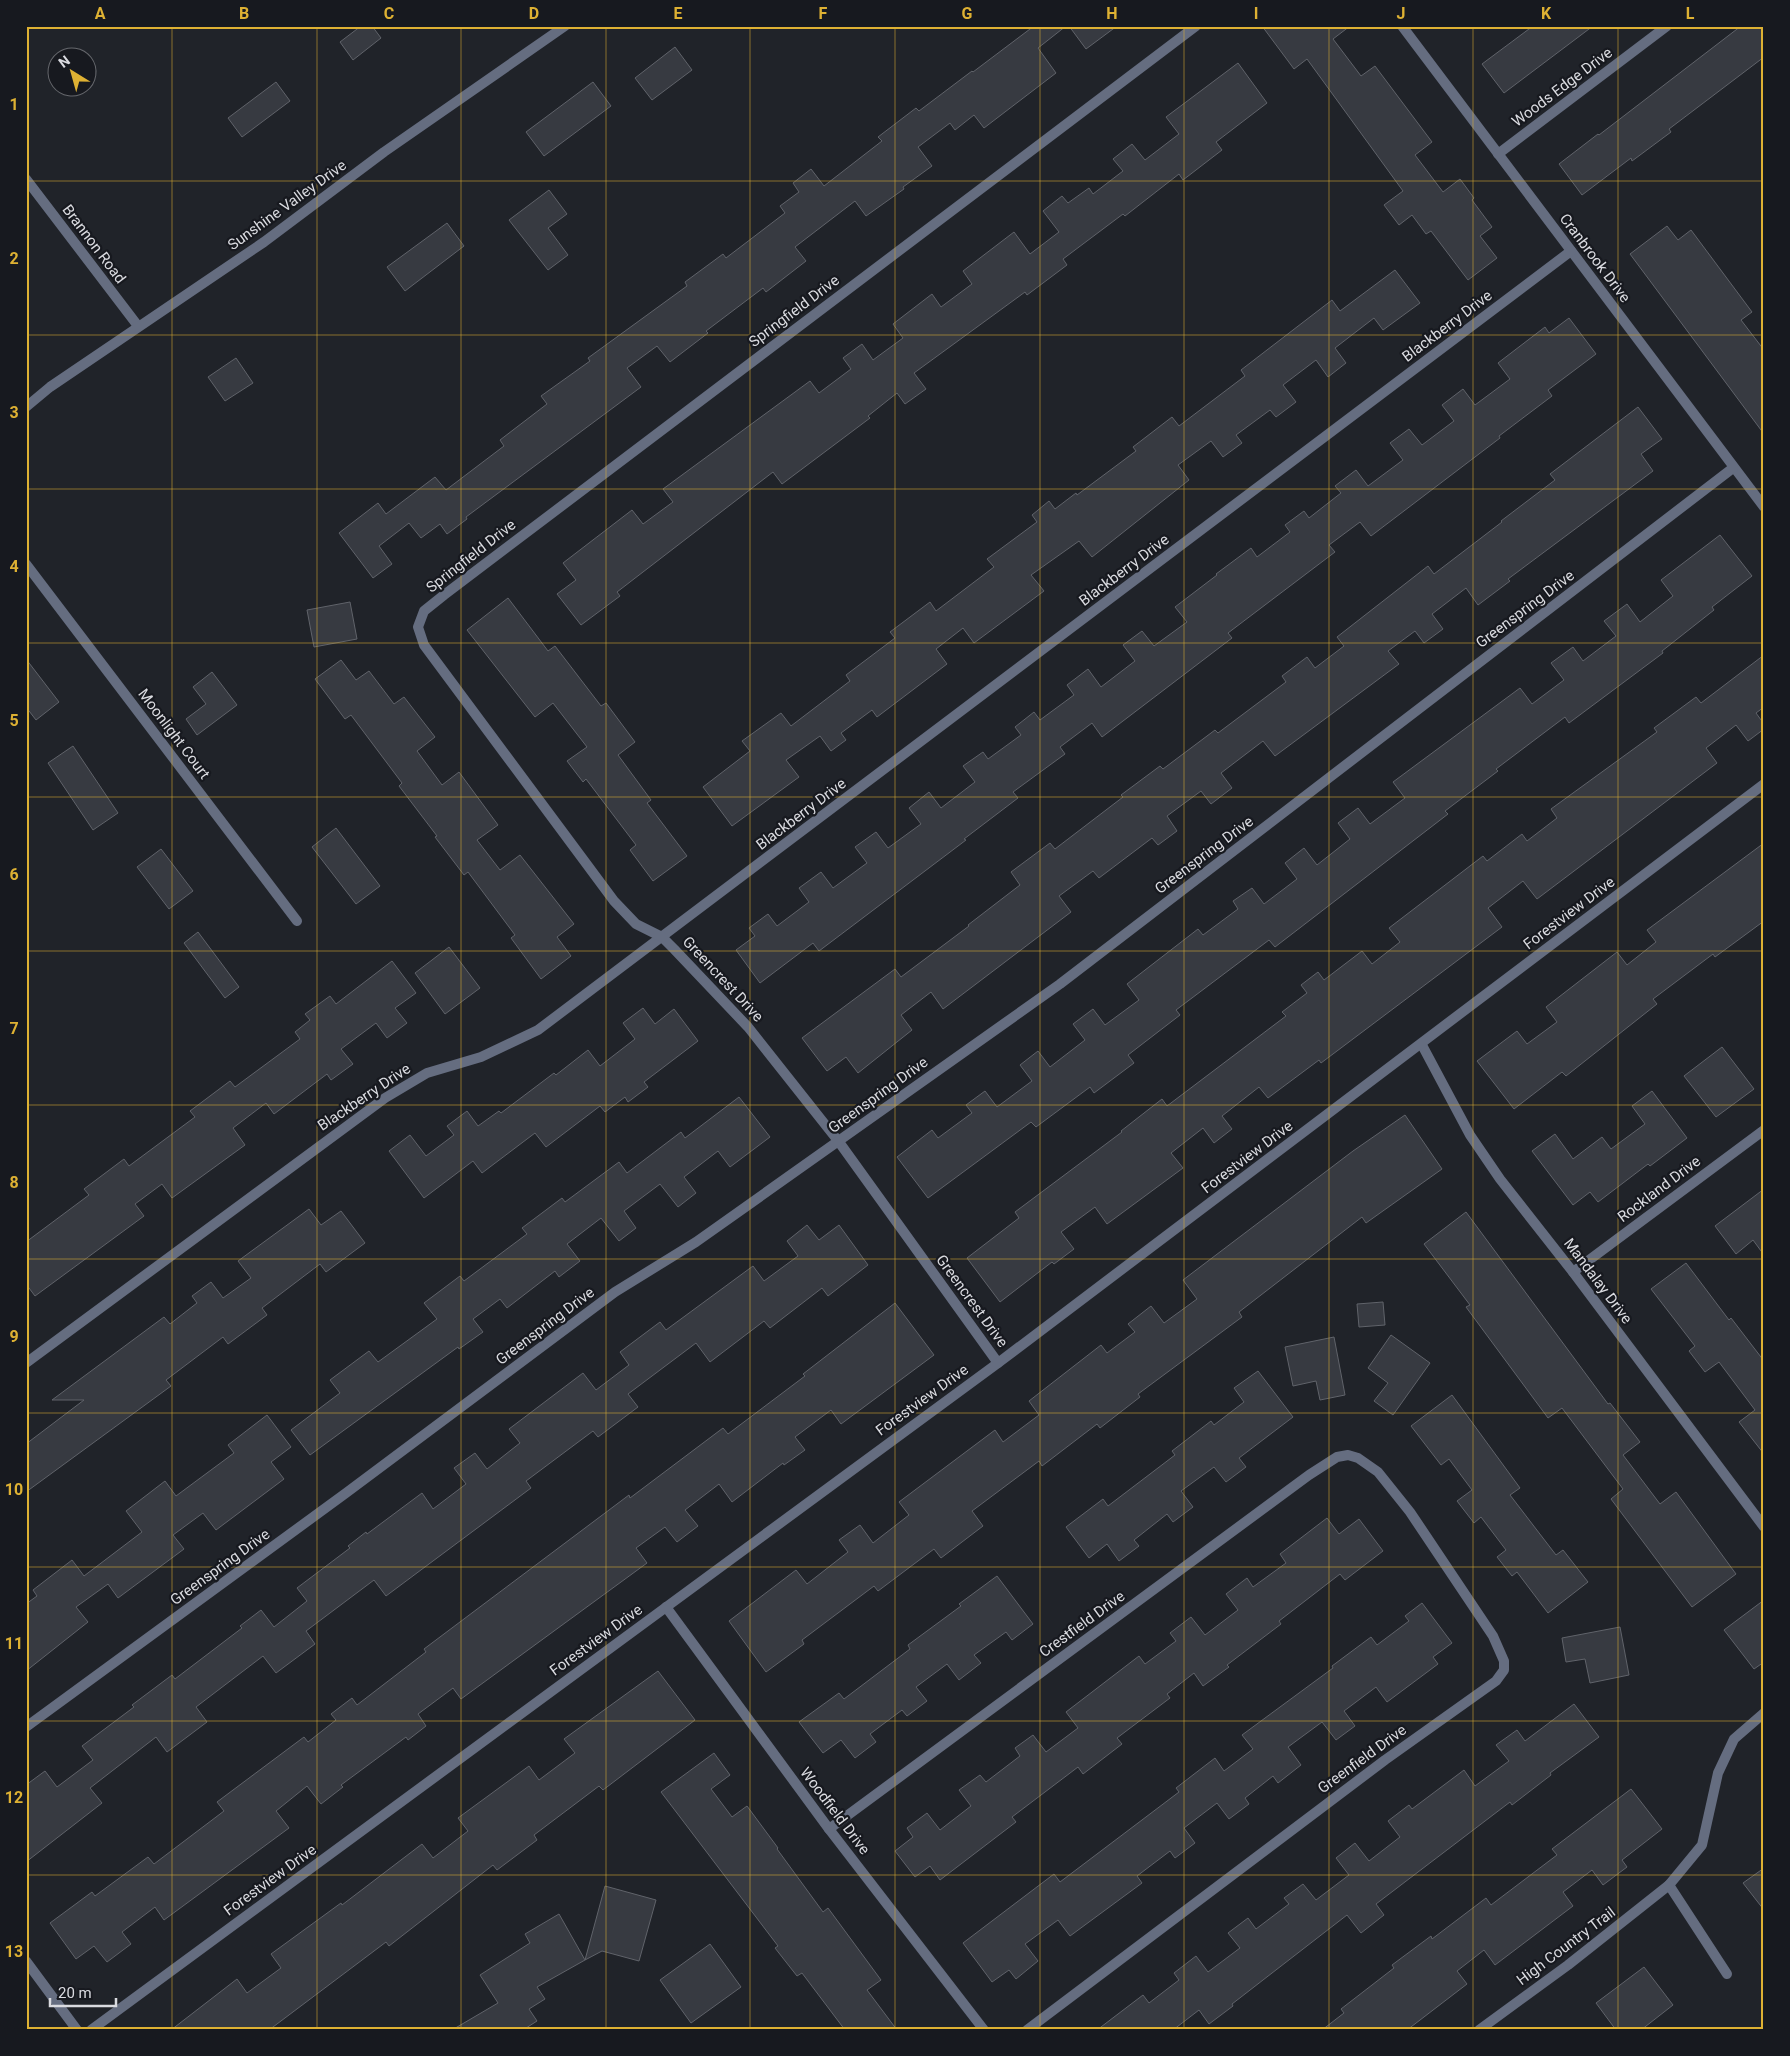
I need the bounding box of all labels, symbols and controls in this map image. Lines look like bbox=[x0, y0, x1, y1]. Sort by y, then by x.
text: A bbox=[95, 4, 106, 23]
text: B bbox=[239, 4, 249, 23]
text: C bbox=[384, 4, 394, 23]
text: D bbox=[529, 4, 539, 23]
text: E bbox=[674, 4, 683, 23]
text: F bbox=[819, 4, 828, 23]
text: G bbox=[962, 4, 973, 23]
text: H bbox=[1106, 4, 1118, 23]
text: I bbox=[1254, 4, 1258, 23]
text: J bbox=[1397, 4, 1405, 23]
text: K bbox=[1541, 4, 1552, 23]
text: L bbox=[1686, 4, 1695, 23]
street label: Woods Edge Drive bbox=[1508, 43, 1616, 131]
north arrow bbox=[48, 48, 98, 98]
text: N bbox=[55, 52, 73, 71]
text: 1 bbox=[9, 95, 19, 114]
street label: Sunshine Valley Drive bbox=[224, 156, 350, 254]
street label: Brannon Road bbox=[59, 201, 129, 287]
street label: Cranbrook Drive bbox=[1556, 210, 1634, 306]
text: 2 bbox=[9, 249, 19, 268]
street label: Springfield Drive bbox=[745, 271, 843, 351]
street label: Blackberry Drive bbox=[1399, 286, 1495, 366]
text: 3 bbox=[9, 403, 19, 422]
street label: Springfield Drive bbox=[423, 515, 519, 597]
street label: Blackberry Drive bbox=[1076, 530, 1172, 610]
text: 4 bbox=[9, 557, 19, 576]
street label: Greenspring Drive bbox=[1472, 566, 1578, 652]
street label: Moonlight Court bbox=[134, 685, 214, 783]
text: 5 bbox=[9, 711, 19, 730]
street label: Blackberry Drive bbox=[753, 774, 849, 854]
street label: Greenspring Drive bbox=[1151, 812, 1257, 898]
text: 6 bbox=[9, 865, 19, 884]
street label: Forestview Drive bbox=[1520, 873, 1618, 953]
street label: Greencrest Drive bbox=[679, 933, 767, 1025]
text: 7 bbox=[9, 1019, 19, 1038]
street label: Greenspring Drive bbox=[825, 1053, 931, 1137]
street label: Blackberry Drive bbox=[314, 1059, 414, 1135]
street label: Forestview Drive bbox=[1198, 1117, 1296, 1197]
street label: Rockland Drive bbox=[1614, 1152, 1704, 1226]
text: 8 bbox=[9, 1173, 19, 1192]
street label: Mandalay Drive bbox=[1560, 1235, 1636, 1327]
street label: Greencrest Drive bbox=[932, 1251, 1012, 1351]
street label: Greenspring Drive bbox=[492, 1283, 598, 1369]
text: 9 bbox=[9, 1327, 19, 1346]
street label: Forestview Drive bbox=[872, 1360, 972, 1440]
text: 10 bbox=[5, 1480, 23, 1499]
street label: Greenspring Drive bbox=[167, 1525, 273, 1609]
street label: Crestfield Drive bbox=[1036, 1587, 1128, 1661]
street label: Forestview Drive bbox=[546, 1600, 646, 1680]
text: 11 bbox=[5, 1634, 23, 1653]
street label: Greenfield Drive bbox=[1314, 1721, 1410, 1797]
street label: Woodfield Drive bbox=[796, 1764, 874, 1858]
text: 12 bbox=[5, 1788, 23, 1807]
street label: Forestview Drive bbox=[220, 1840, 320, 1920]
street label: High Country Trail bbox=[1513, 1903, 1619, 1989]
text: 13 bbox=[5, 1942, 23, 1961]
scale bar bbox=[50, 1976, 116, 2008]
text: 20 m bbox=[58, 1984, 92, 2002]

